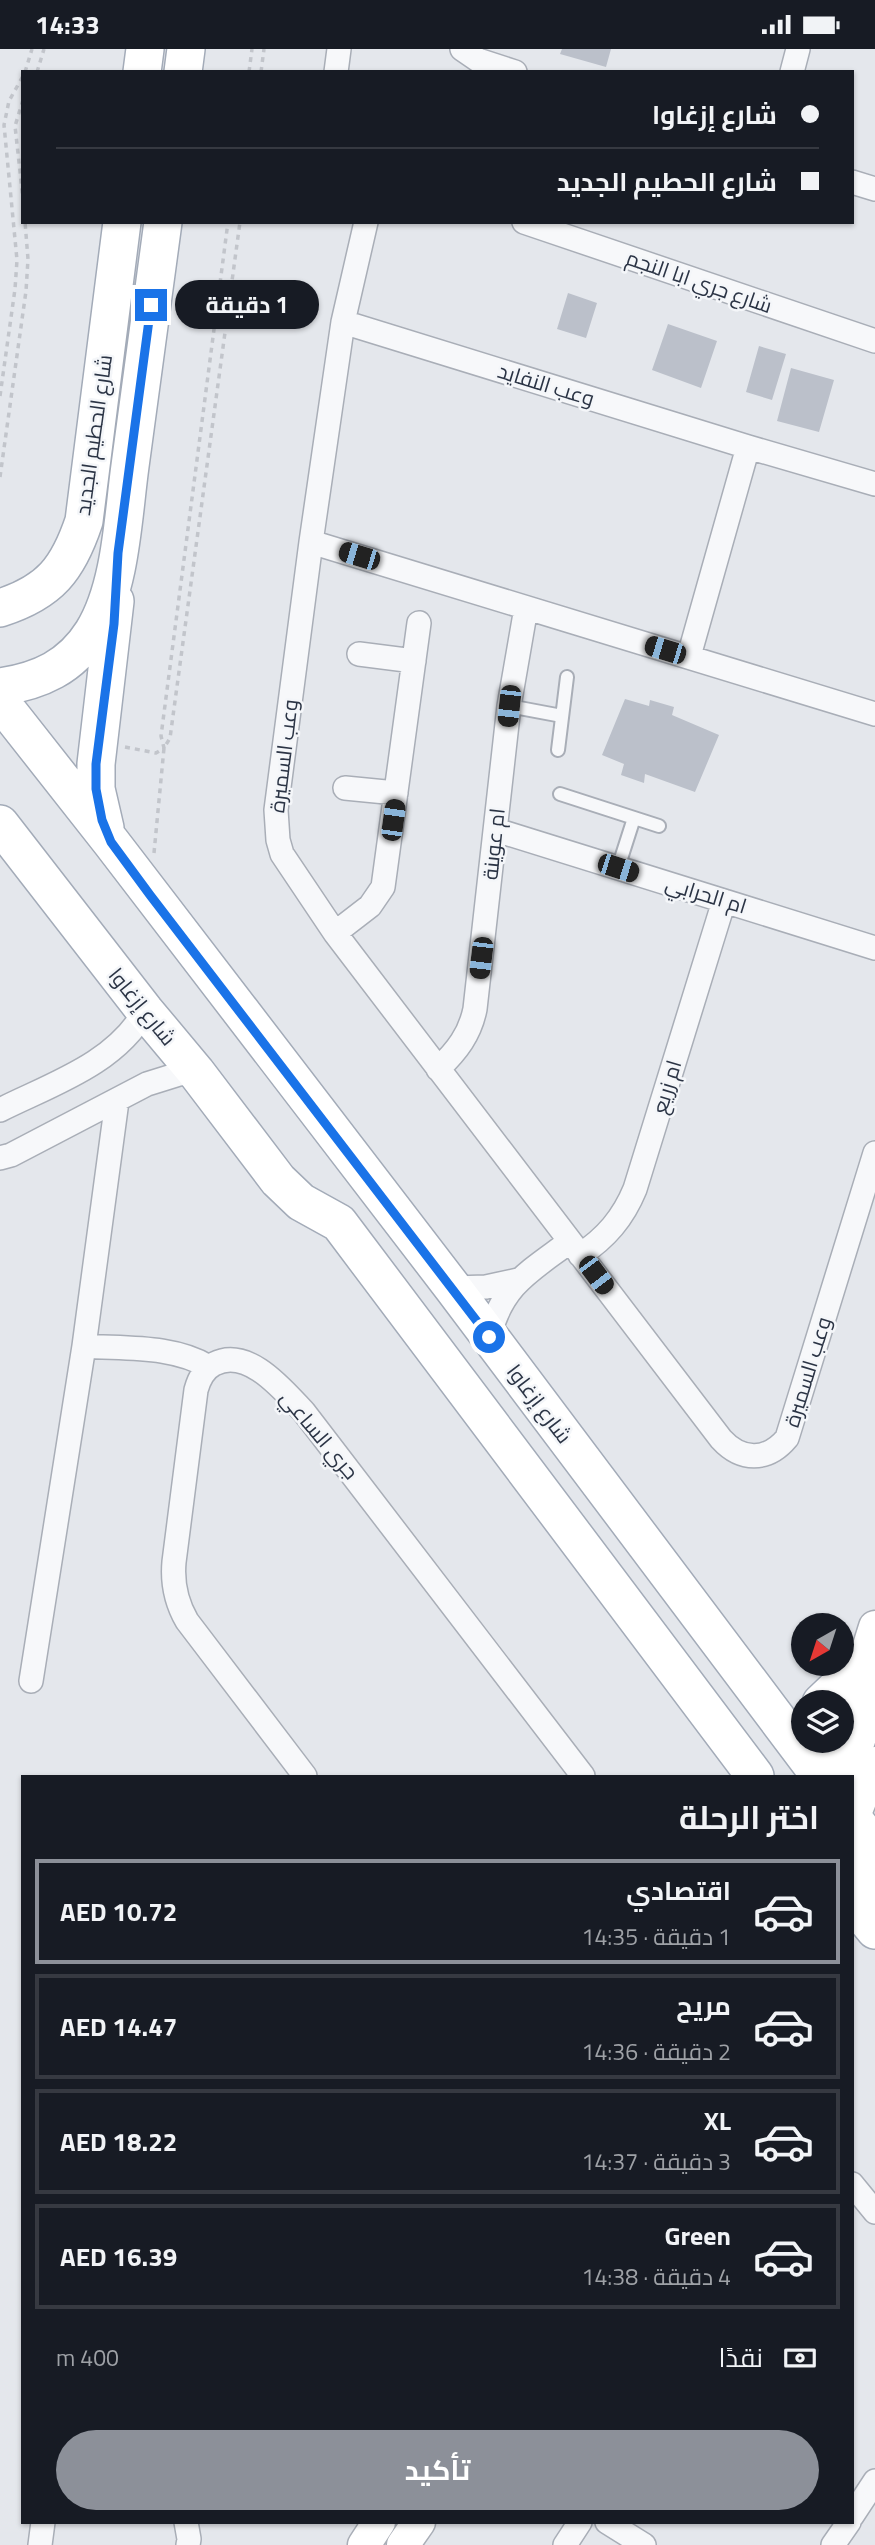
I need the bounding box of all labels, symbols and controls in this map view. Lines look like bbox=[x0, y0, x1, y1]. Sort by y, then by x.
text: 14:33 bbox=[35, 5, 100, 44]
text: شارع إزغاوا bbox=[652, 95, 777, 134]
text: شارع الحطيم الجديد bbox=[557, 162, 777, 201]
street label: شارع جري ابا النجم bbox=[622, 241, 777, 322]
callout: 1 دقيقة bbox=[176, 281, 319, 329]
text: 1 دقيقة bbox=[206, 287, 288, 322]
route end bbox=[135, 289, 167, 321]
street label: شارع الحطيم الجديد bbox=[66, 352, 120, 517]
street label: وعب النفايد bbox=[494, 354, 599, 414]
car bbox=[336, 540, 383, 572]
car bbox=[642, 634, 689, 666]
car bbox=[497, 684, 522, 728]
street label: وعب السميرة bbox=[260, 697, 306, 814]
car bbox=[380, 798, 407, 842]
street label: ام عوينة bbox=[473, 806, 513, 881]
car bbox=[595, 852, 642, 884]
street label: ام الحرابي bbox=[661, 867, 751, 923]
car bbox=[469, 936, 494, 980]
street label: شارع إزغاوا bbox=[101, 960, 184, 1052]
street label: ام زريع bbox=[643, 1056, 689, 1118]
car bbox=[575, 1252, 618, 1298]
street label: وعب السميرة bbox=[775, 1312, 839, 1431]
route start bbox=[473, 1321, 505, 1353]
street label: شارع إزغاوا bbox=[499, 1357, 580, 1450]
street label: جري الساعي bbox=[272, 1383, 367, 1487]
north arrow bbox=[791, 1613, 854, 1677]
map controls bbox=[791, 1613, 854, 1753]
button: layers bbox=[791, 1690, 854, 1753]
text: اختر الرحلة bbox=[679, 1793, 819, 1841]
text: اقتصادي bbox=[626, 1871, 731, 1910]
icon: car bbox=[752, 1880, 815, 1943]
text: AED 10.72 bbox=[60, 1892, 177, 1931]
text: 1 دقيقة · 14:35 bbox=[582, 1919, 731, 1954]
text: مريح bbox=[676, 1986, 731, 2025]
icon: car bbox=[752, 1995, 815, 2058]
text: AED 14.47 bbox=[60, 2007, 177, 2046]
text: 2 دقيقة · 14:36 bbox=[582, 2034, 731, 2069]
text: XL bbox=[704, 2101, 731, 2140]
icon: car bbox=[752, 2110, 815, 2173]
text: AED 18.22 bbox=[60, 2122, 177, 2161]
text: 3 دقيقة · 14:37 bbox=[582, 2144, 731, 2179]
text: Green bbox=[665, 2216, 731, 2255]
icon: car bbox=[752, 2225, 815, 2288]
text: AED 16.39 bbox=[60, 2237, 177, 2276]
text: 4 دقيقة · 14:38 bbox=[582, 2259, 731, 2294]
text: نقدًا bbox=[719, 2338, 763, 2377]
icon: cash bbox=[781, 2339, 819, 2377]
text: 400 m bbox=[56, 2340, 119, 2375]
button: تأكيد bbox=[56, 2430, 819, 2510]

